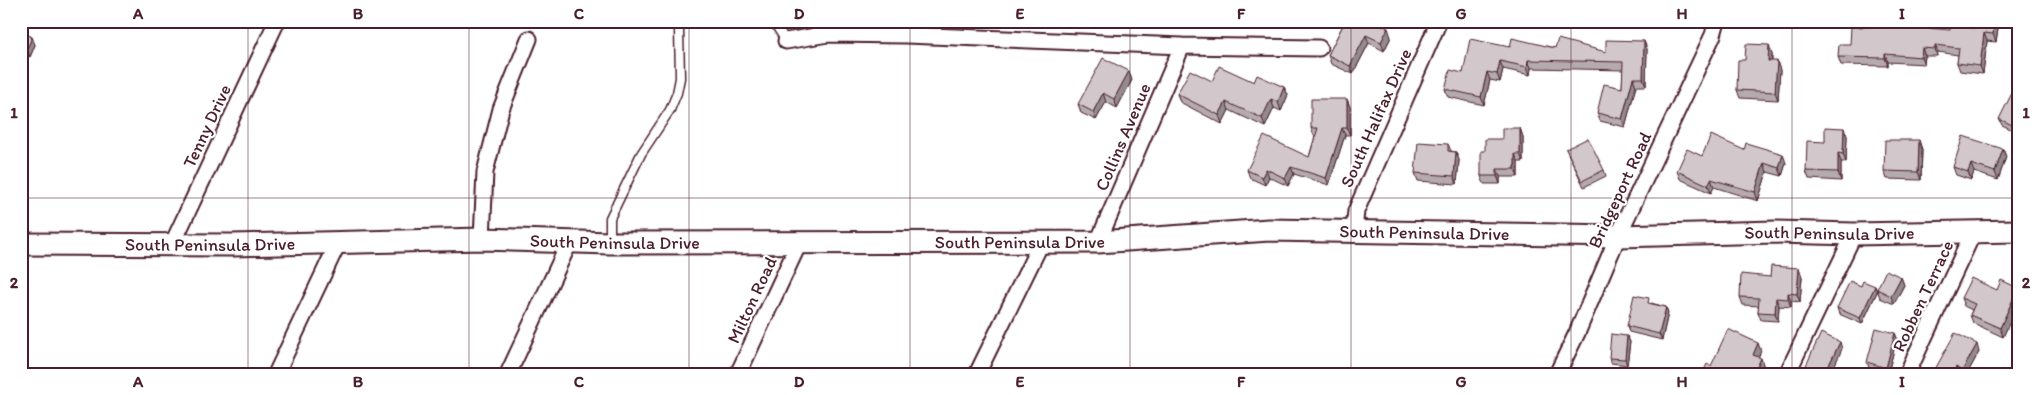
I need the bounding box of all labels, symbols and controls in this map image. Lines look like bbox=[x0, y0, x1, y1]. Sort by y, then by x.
text: A bbox=[132, 4, 144, 23]
text: B bbox=[353, 4, 364, 23]
text: C bbox=[574, 4, 585, 23]
text: D bbox=[794, 4, 805, 23]
text: E bbox=[1016, 4, 1025, 23]
text: F bbox=[1237, 4, 1246, 23]
text: G bbox=[1455, 4, 1467, 23]
text: H bbox=[1676, 4, 1688, 23]
text: I bbox=[1899, 4, 1905, 23]
street label: South Halifax Drive bbox=[1336, 45, 1416, 191]
street label: Collins Avenue bbox=[1090, 80, 1156, 194]
street label: Tenny Drive bbox=[178, 81, 236, 171]
text: 1 bbox=[10, 103, 18, 122]
text: 1 bbox=[2022, 103, 2030, 122]
street label: Bridgeport Road bbox=[1583, 128, 1657, 252]
street label: South Peninsula Drive bbox=[1339, 220, 1510, 245]
street label: South Peninsula Drive bbox=[1744, 221, 1915, 245]
street label: South Peninsula Drive bbox=[529, 230, 700, 254]
street label: South Peninsula Drive bbox=[935, 231, 1106, 253]
street label: South Peninsula Drive bbox=[125, 233, 295, 256]
street label: Robben Terrace bbox=[1888, 237, 1958, 355]
street label: Milton Road bbox=[722, 253, 782, 347]
text: 2 bbox=[10, 273, 19, 292]
text: 2 bbox=[2022, 273, 2031, 292]
text: A bbox=[132, 372, 144, 391]
text: B bbox=[353, 372, 364, 391]
text: C bbox=[574, 372, 585, 391]
text: D bbox=[794, 372, 805, 391]
text: E bbox=[1016, 372, 1025, 391]
text: F bbox=[1237, 372, 1246, 391]
text: G bbox=[1455, 372, 1467, 391]
text: H bbox=[1676, 372, 1688, 391]
text: I bbox=[1899, 372, 1905, 391]

